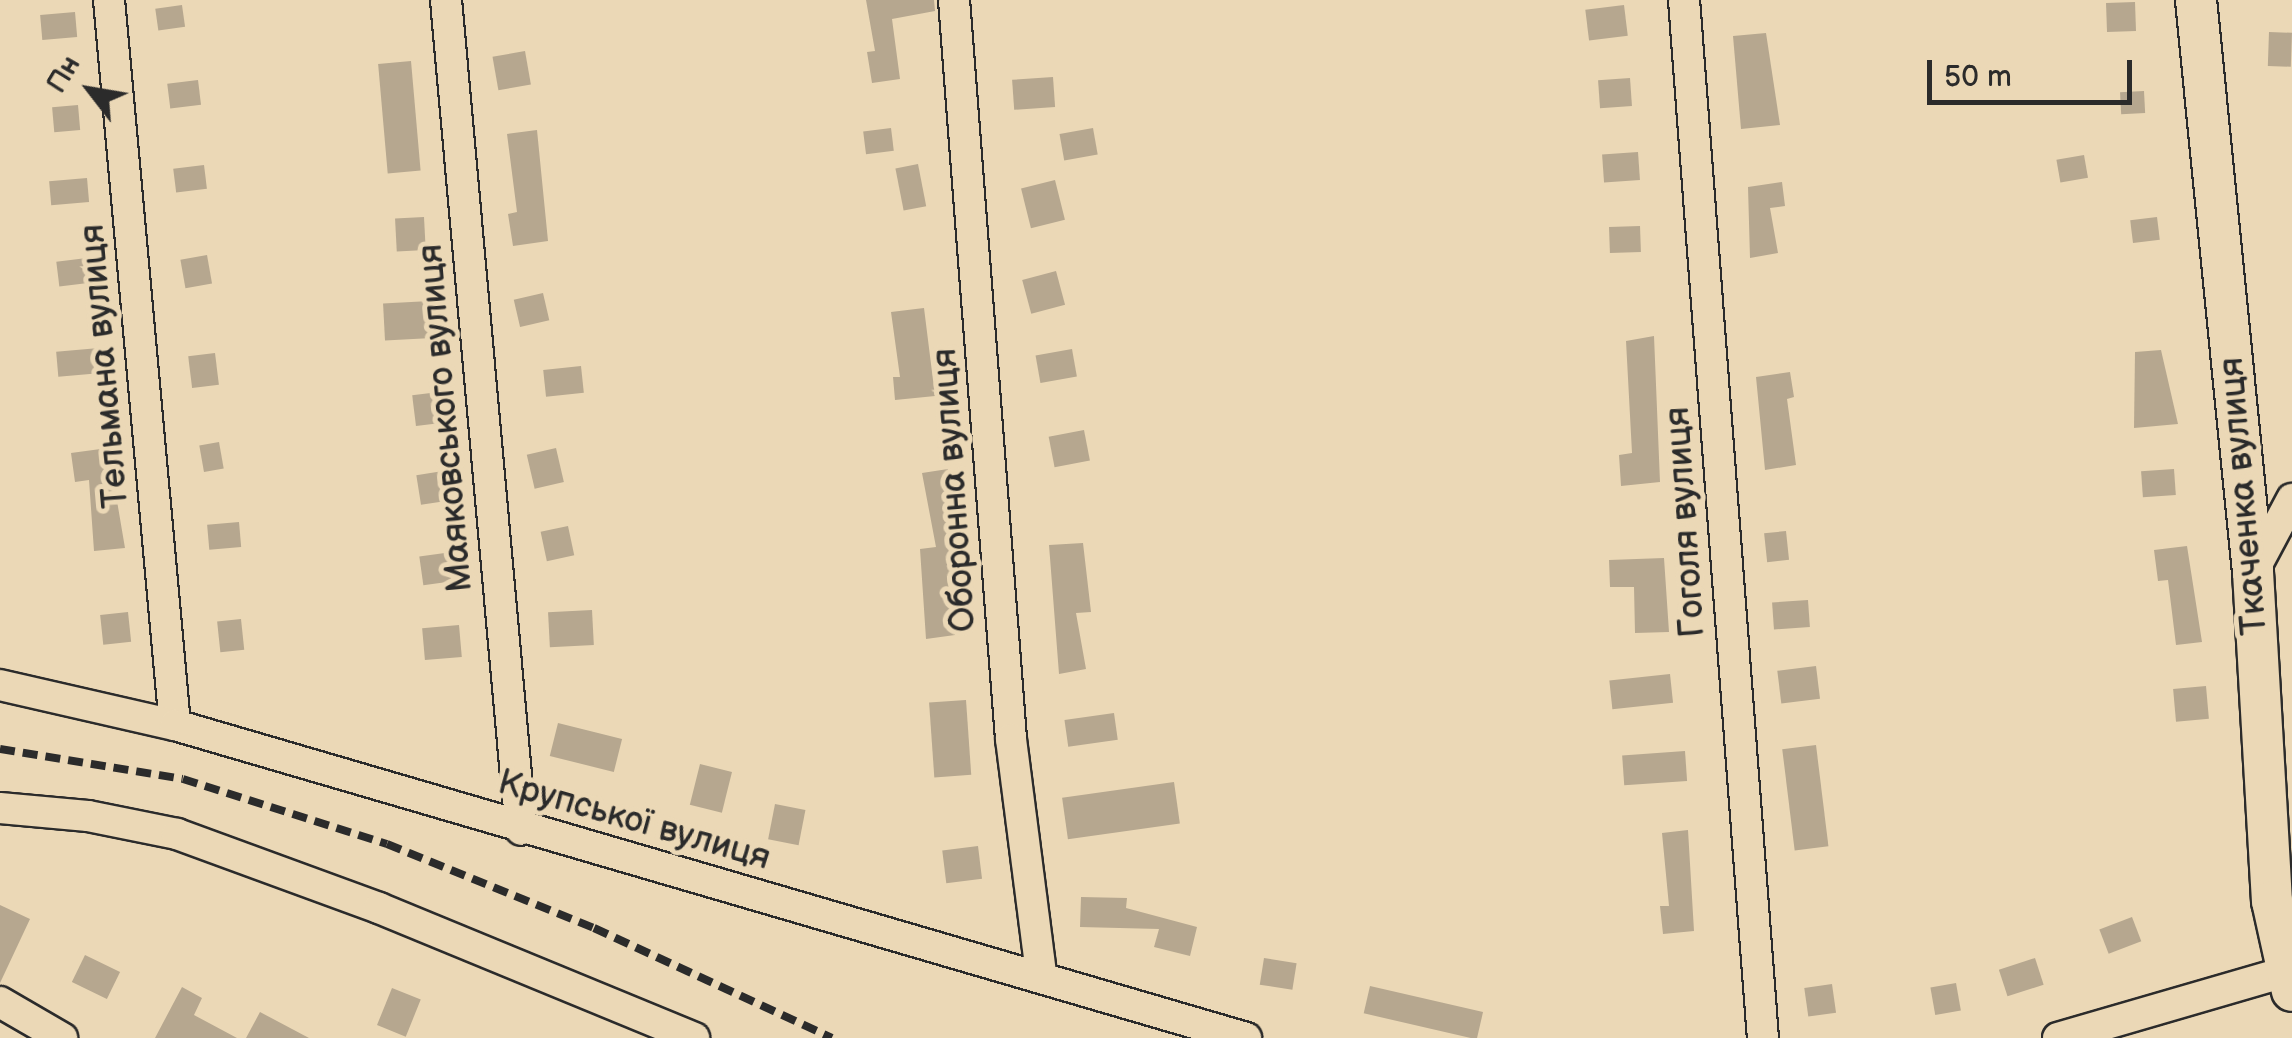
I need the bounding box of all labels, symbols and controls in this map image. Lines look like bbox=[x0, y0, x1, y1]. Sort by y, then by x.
north arrow bbox=[40, 40, 140, 140]
scale bar bbox=[1932, 40, 2137, 102]
text: Пн bbox=[40, 50, 88, 99]
text: 50 m bbox=[1944, 59, 2012, 95]
street label: Тельмана вулиця bbox=[72, 222, 138, 510]
street label: Маяковського вулиця bbox=[410, 242, 482, 594]
street label: Оборонна вулиця bbox=[924, 347, 986, 633]
street label: Ткаченка вулиця bbox=[2211, 355, 2277, 637]
street label: Гоголя вулиця bbox=[1657, 405, 1715, 639]
street label: Крупської вулиця bbox=[493, 762, 775, 880]

